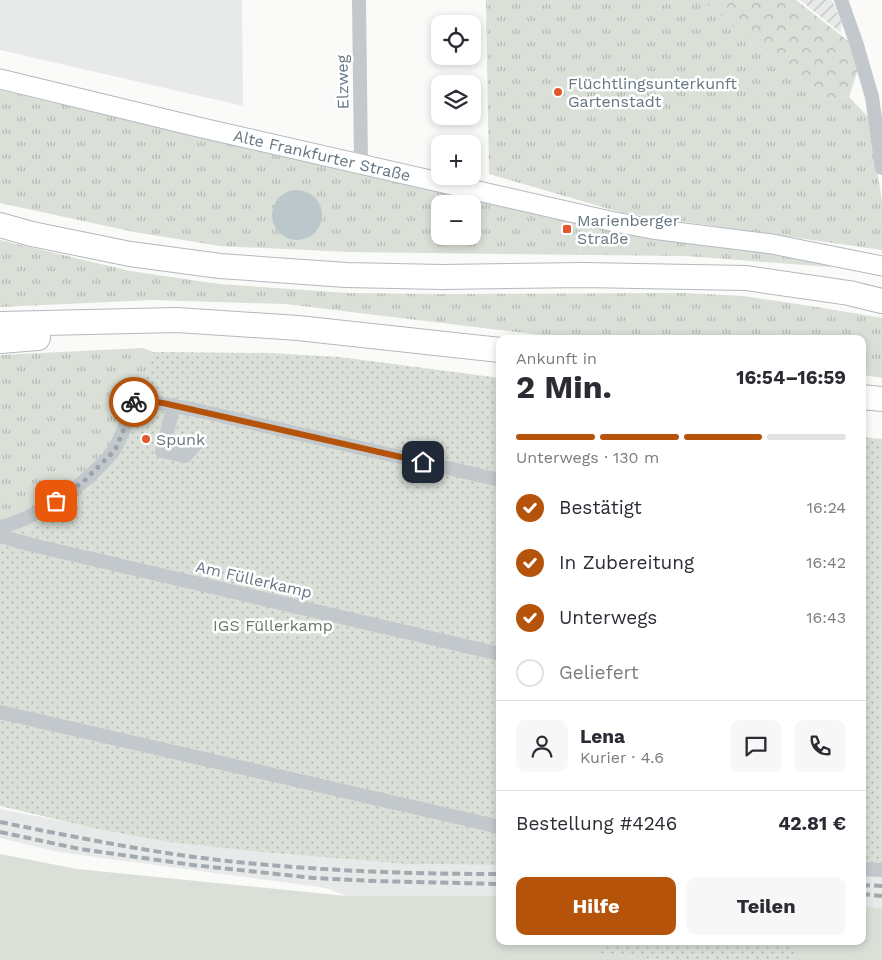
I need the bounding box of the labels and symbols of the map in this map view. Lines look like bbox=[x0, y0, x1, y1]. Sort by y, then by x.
street label: Elzweg bbox=[333, 54, 352, 109]
place label: Flüchtlingsunterkunft Gartenstadt bbox=[568, 74, 737, 111]
marker: Flüchtlingsunterkunft Gartenstadt bbox=[552, 86, 564, 98]
street label: Alte Frankfurter Straße bbox=[231, 126, 412, 185]
place label: Marienberger Straße bbox=[577, 211, 680, 248]
marker: Marienberger Straße bbox=[561, 223, 573, 235]
courier bbox=[109, 377, 159, 427]
place label: Spunk bbox=[156, 430, 205, 449]
marker: Spunk bbox=[140, 433, 152, 445]
pin bbox=[402, 441, 444, 483]
pin bbox=[35, 480, 77, 522]
street label: Am Füllerkamp bbox=[194, 557, 314, 602]
park label: IGS Füllerkamp bbox=[213, 616, 333, 635]

